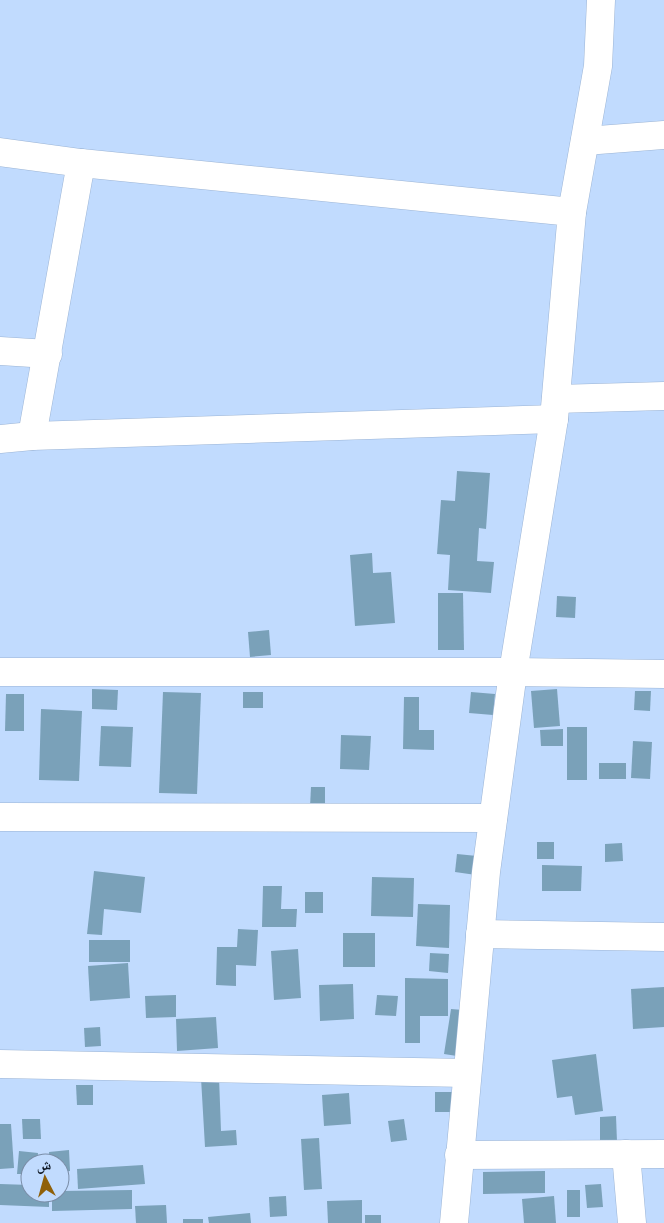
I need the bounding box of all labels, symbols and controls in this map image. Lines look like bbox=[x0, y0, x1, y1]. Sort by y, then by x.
north arrow bbox=[20, 1153, 70, 1203]
text: ش bbox=[36, 1157, 52, 1176]

